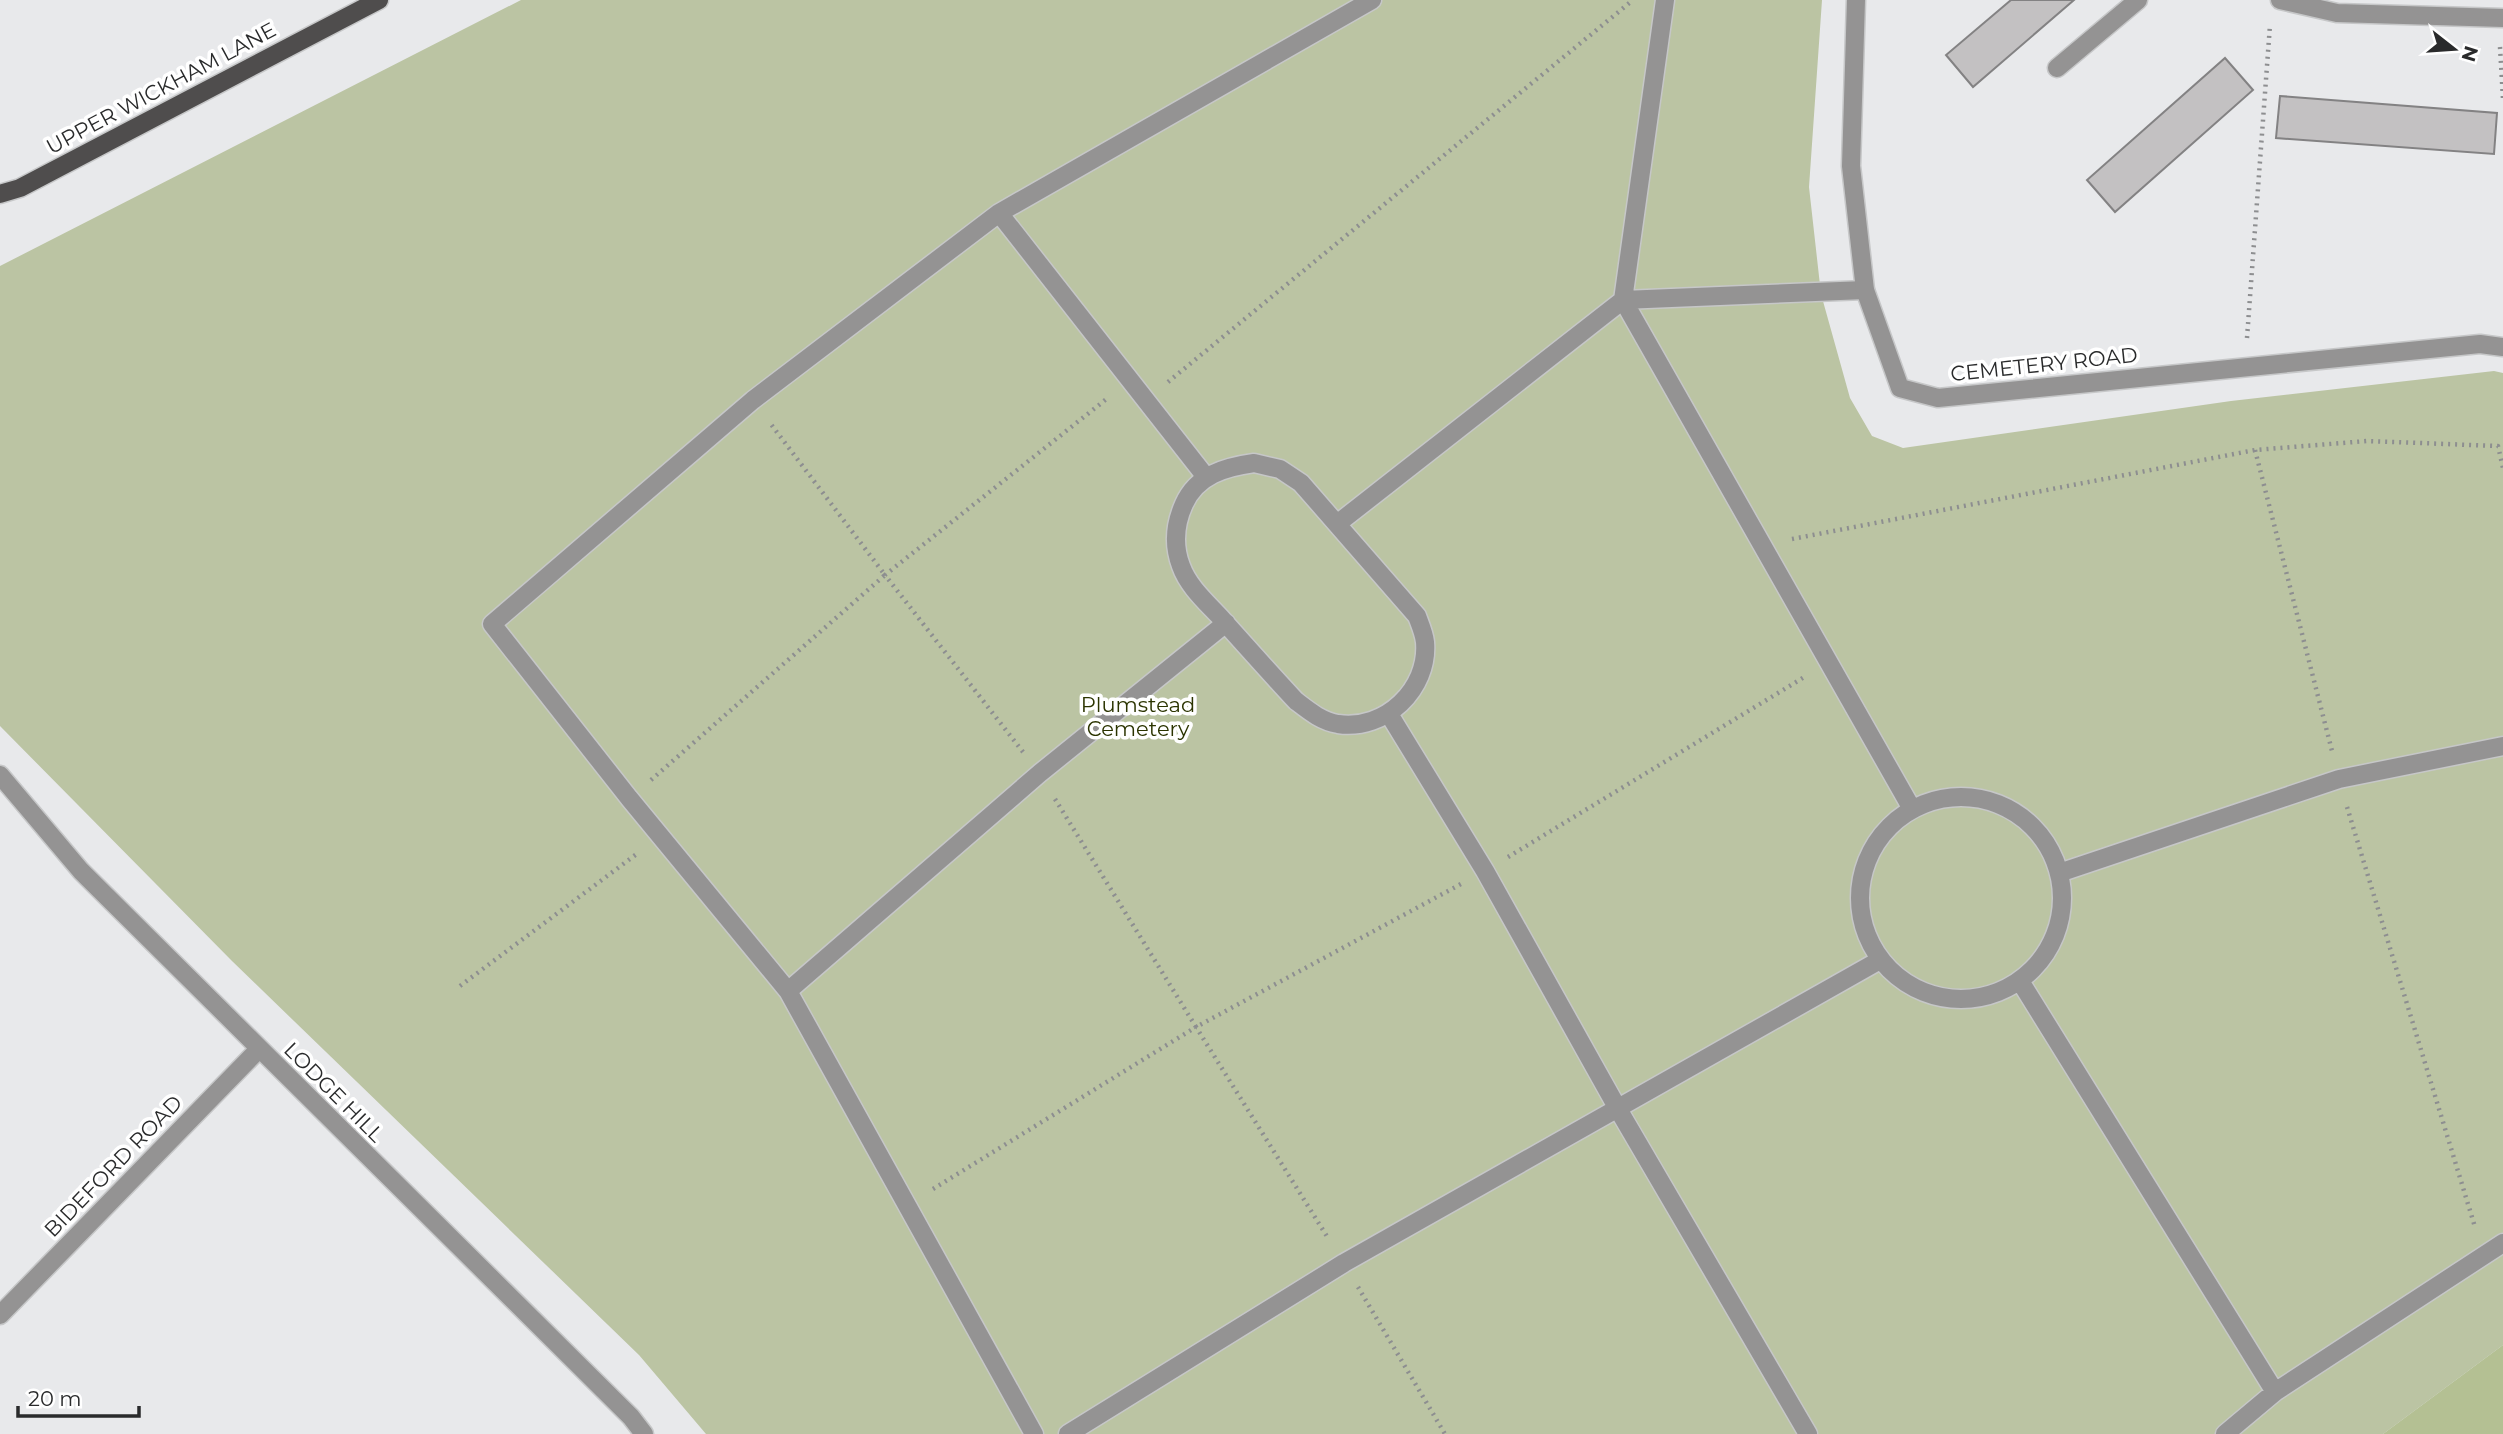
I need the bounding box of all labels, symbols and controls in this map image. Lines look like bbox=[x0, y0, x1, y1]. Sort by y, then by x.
north arrow bbox=[2419, 14, 2489, 84]
street label: UPPER WICKHAM LANE bbox=[42, 17, 280, 159]
text: N bbox=[2457, 43, 2483, 65]
street label: CEMETERY ROAD bbox=[1949, 342, 2139, 386]
park label: Plumstead Cemetery bbox=[1081, 692, 1195, 741]
street label: LODGE HILL bbox=[279, 1037, 390, 1148]
street label: BIDEFORD ROAD bbox=[39, 1090, 187, 1242]
scale bar bbox=[18, 1374, 138, 1418]
text: 20 m bbox=[28, 1386, 82, 1411]

